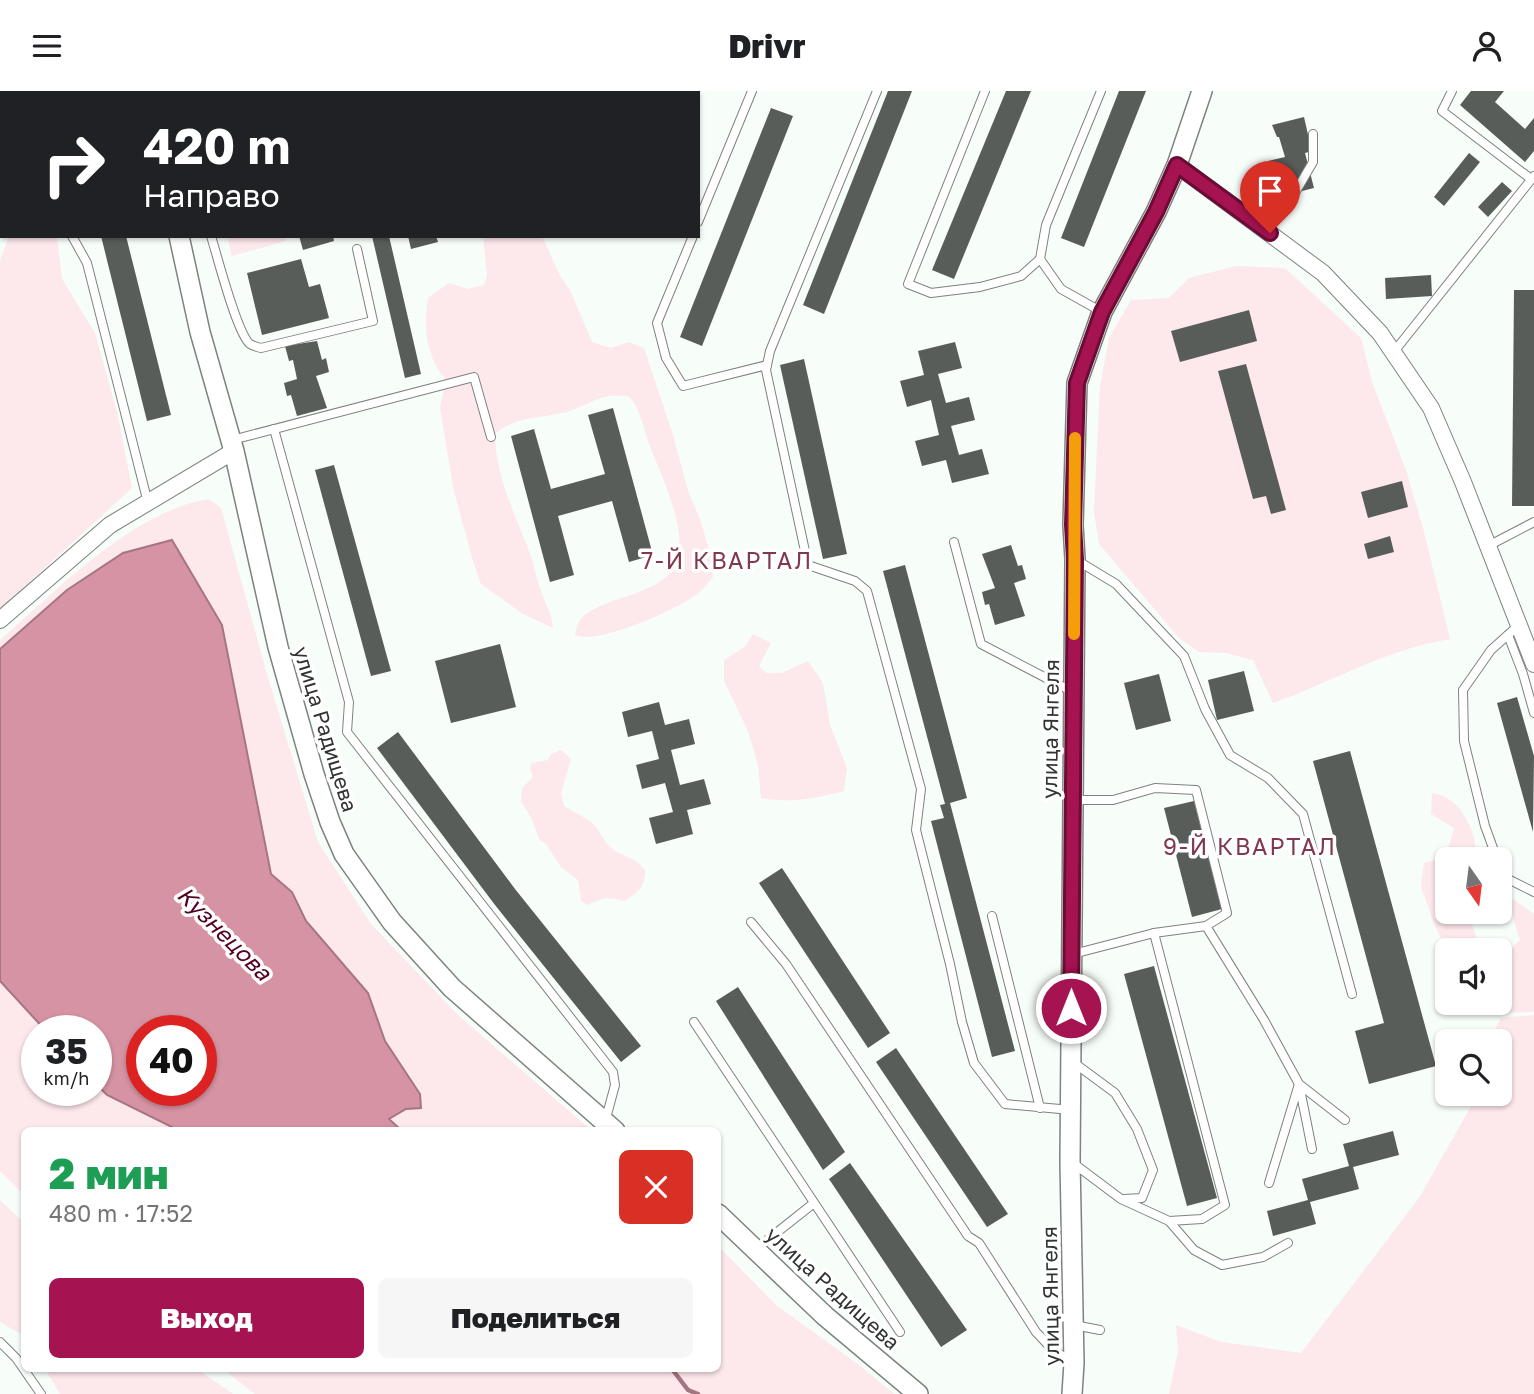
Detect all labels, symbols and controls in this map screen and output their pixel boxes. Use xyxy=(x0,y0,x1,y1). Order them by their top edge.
icon: menu xyxy=(28,27,66,65)
text: Drivr xyxy=(728,27,806,65)
icon: person xyxy=(1468,27,1506,65)
text: 420 m xyxy=(143,116,291,175)
icon: right xyxy=(28,119,119,210)
pin xyxy=(1240,161,1300,233)
icon: arrive xyxy=(1251,172,1289,210)
text: Направо xyxy=(143,176,280,214)
district label: 7-Й КВАРТАЛ xyxy=(641,546,813,574)
street label: улица Радищева xyxy=(289,643,363,815)
street label: улица Янгеля xyxy=(1036,659,1064,799)
district label: 9-Й КВАРТАЛ xyxy=(1163,832,1337,860)
north arrow xyxy=(1435,847,1512,924)
map controls xyxy=(1435,847,1512,1106)
water label: Кузнецова xyxy=(172,880,278,986)
button: sound xyxy=(1435,938,1512,1015)
position arrow xyxy=(1034,971,1108,1045)
speed limit sign: 40 xyxy=(126,1015,217,1106)
button: search xyxy=(1435,1029,1512,1106)
text: 35 xyxy=(45,1030,88,1072)
text: km/h xyxy=(44,1067,89,1089)
text: 2 мин xyxy=(49,1148,169,1198)
button: close xyxy=(619,1150,693,1224)
text: 480 m · 17:52 xyxy=(49,1199,193,1227)
street label: улица Радищева xyxy=(761,1221,905,1355)
street label: улица Янгеля xyxy=(1036,1226,1064,1366)
button: Выход xyxy=(49,1278,364,1358)
button: Поделиться xyxy=(378,1278,693,1358)

